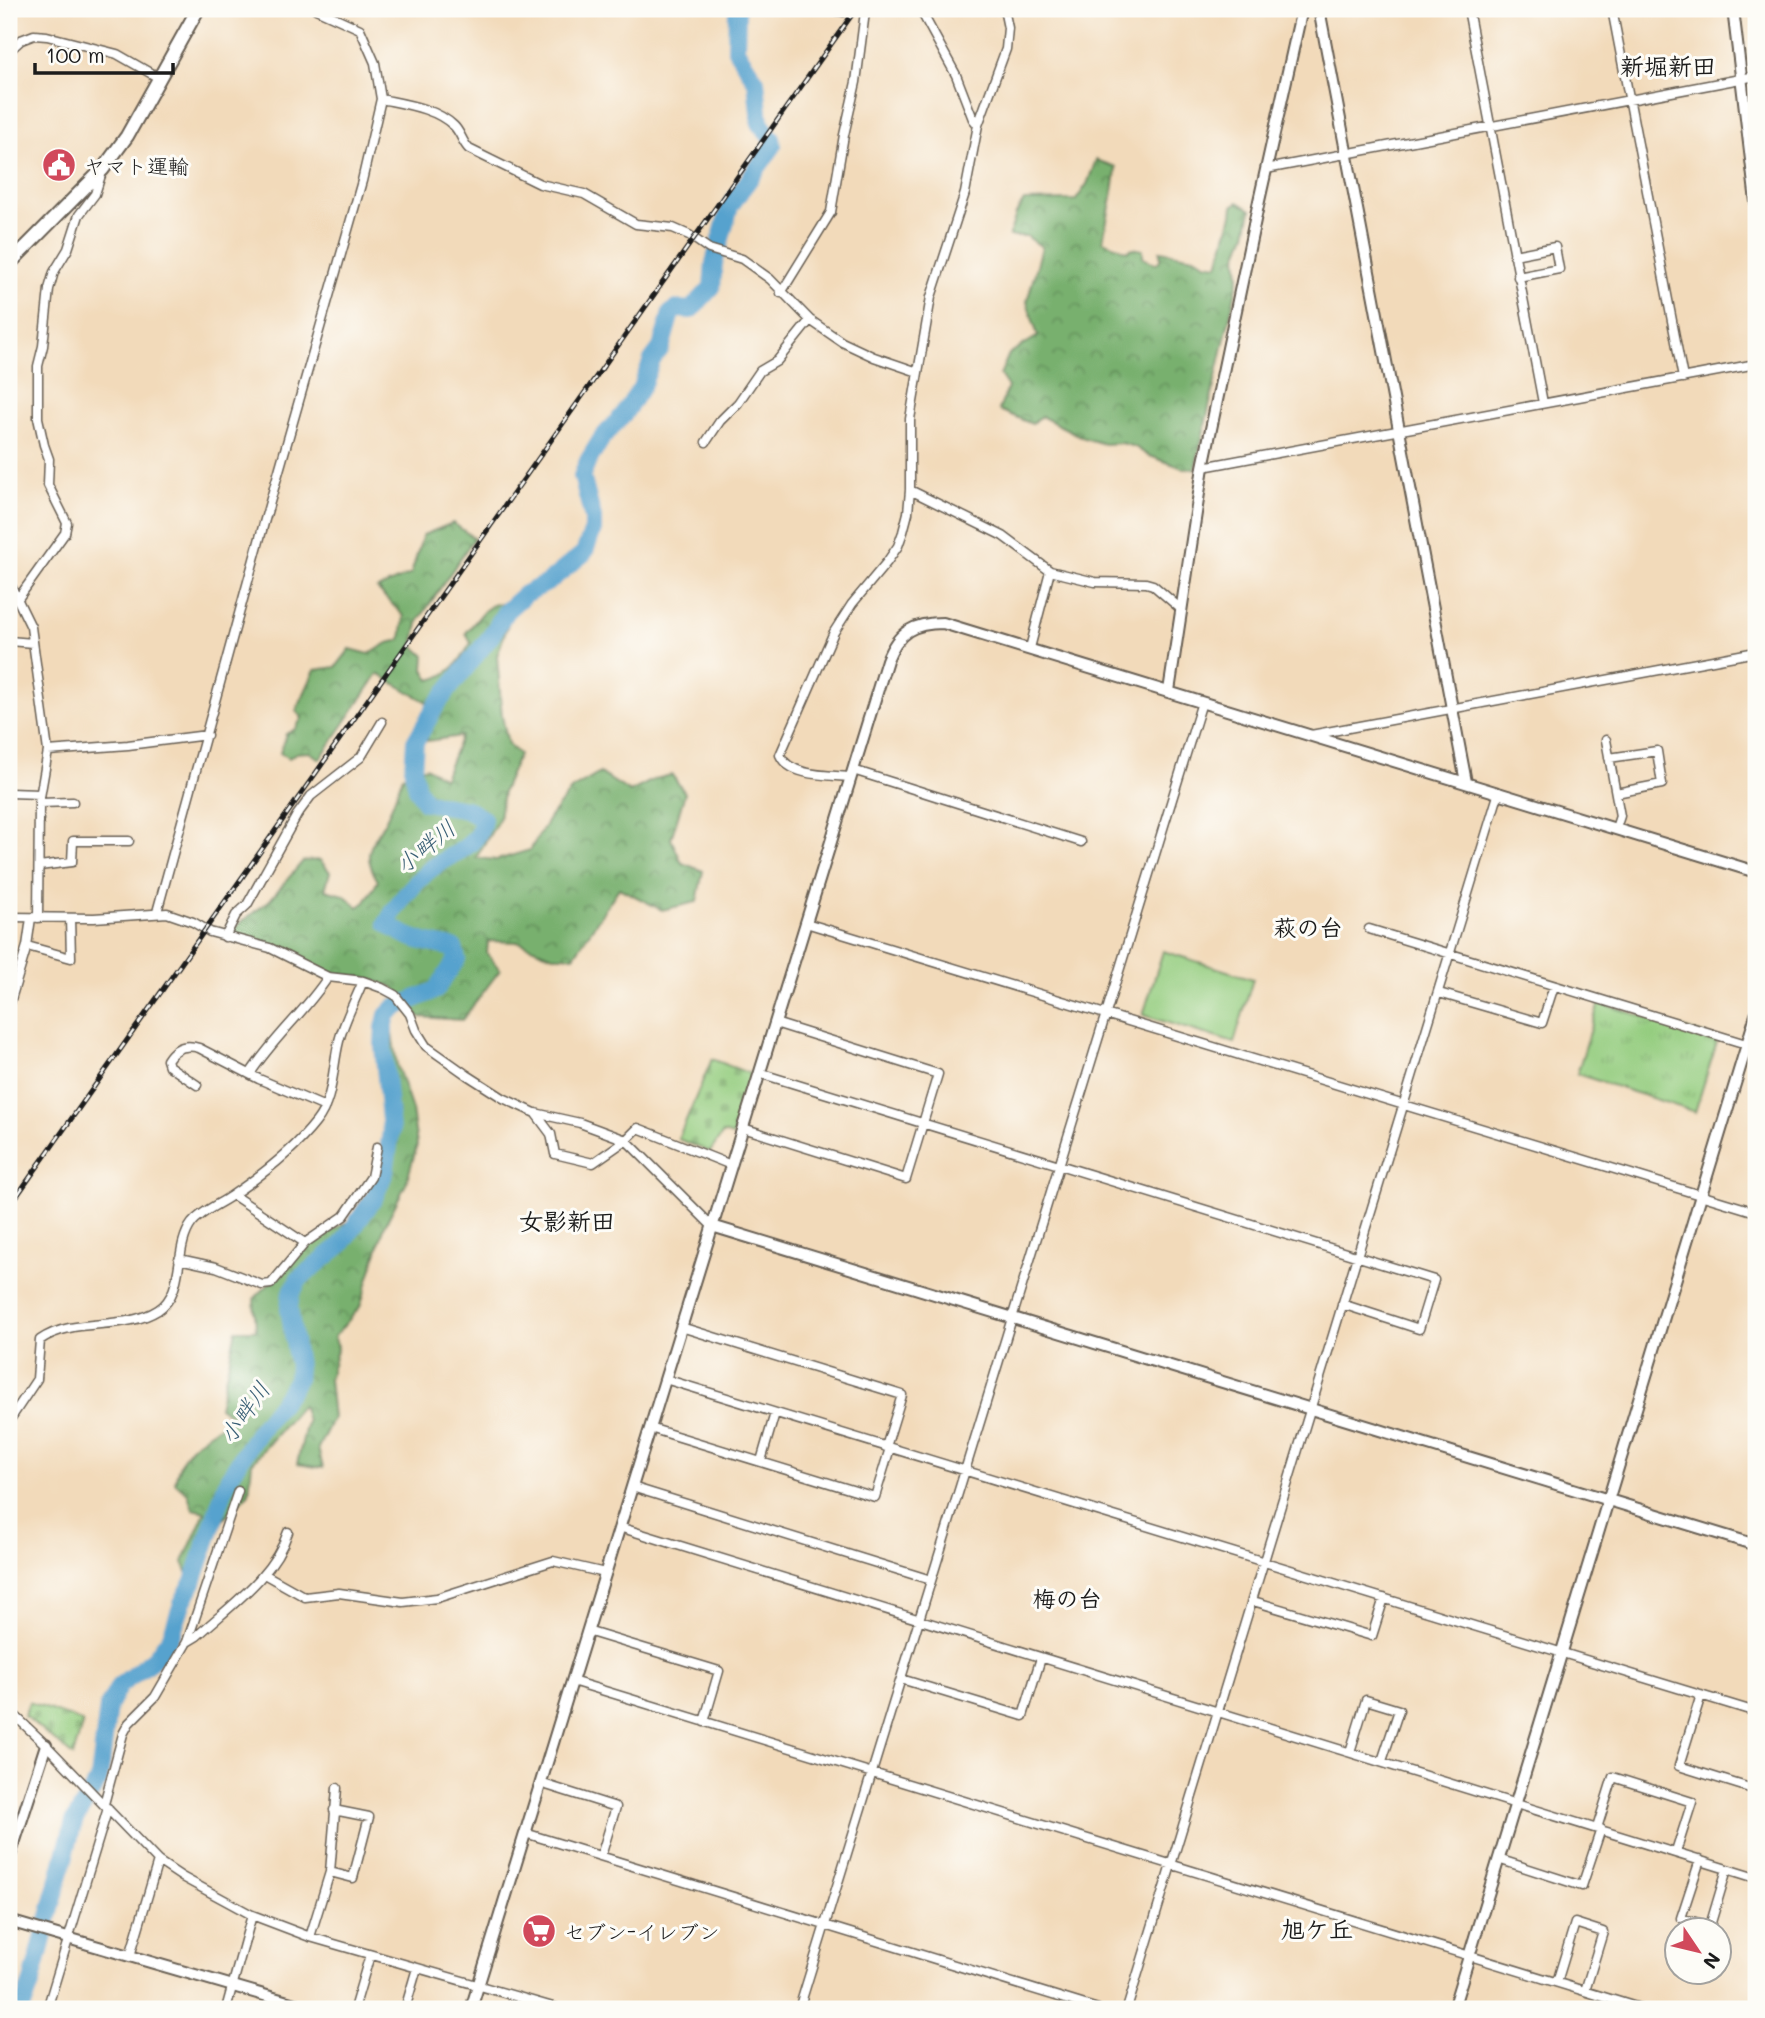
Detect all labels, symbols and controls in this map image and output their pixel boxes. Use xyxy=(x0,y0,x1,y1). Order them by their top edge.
scale bar xyxy=(35,32,173,76)
text: 100 m xyxy=(46,41,105,68)
district label: 新堀新田 xyxy=(1620,50,1716,81)
public building icon: ヤマト運輸 xyxy=(40,146,78,184)
place label: ヤマト運輸 xyxy=(84,152,189,179)
water label: 小畔川 xyxy=(389,813,461,879)
district label: 萩の台 xyxy=(1274,912,1343,942)
district label: 女影新田 xyxy=(519,1205,615,1236)
water label: 小畔川 xyxy=(212,1375,276,1449)
district label: 梅の台 xyxy=(1033,1583,1102,1613)
supermarket icon: セブン-イレブン xyxy=(520,1912,558,1950)
district label: 旭ケ丘 xyxy=(1281,1913,1353,1944)
north arrow xyxy=(1664,1916,1734,1986)
place label: セブン-イレブン xyxy=(564,1918,720,1945)
text: N xyxy=(1698,1948,1727,1974)

